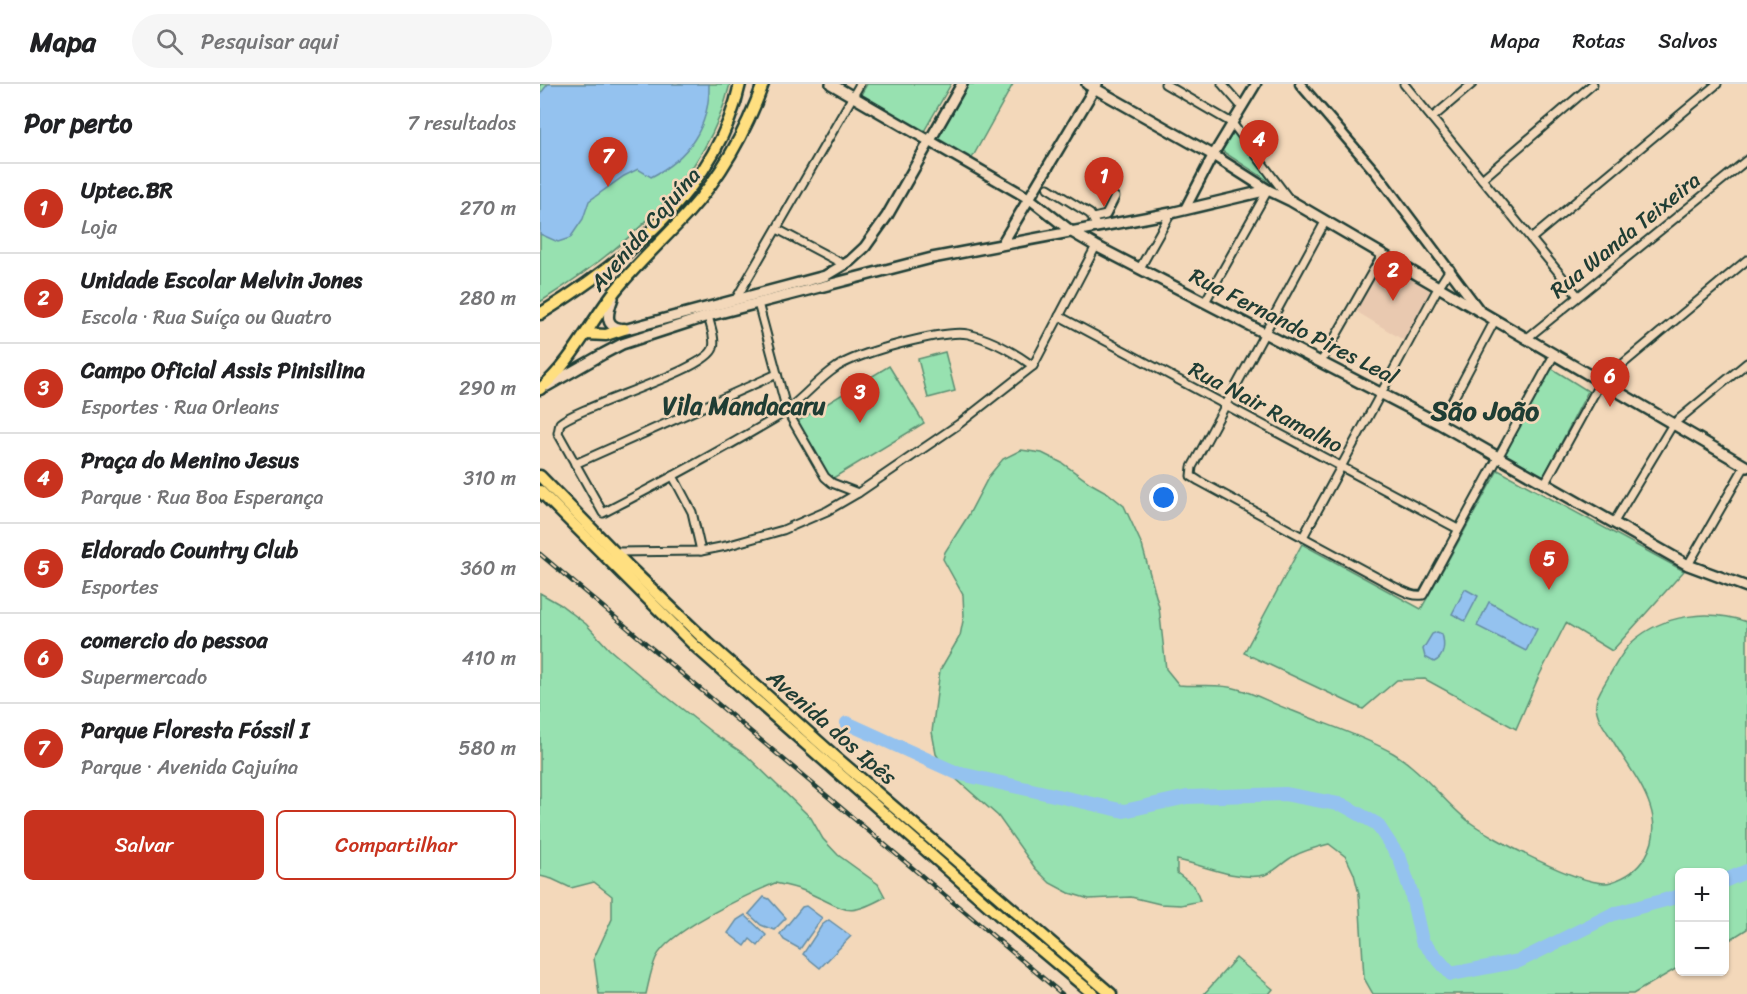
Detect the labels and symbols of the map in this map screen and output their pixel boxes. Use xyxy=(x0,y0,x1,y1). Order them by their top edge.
pin: 4 xyxy=(1240,120,1278,170)
pin: 7 xyxy=(588,138,628,187)
street label: Avenida Cajuína xyxy=(579,158,711,301)
pin: 1 xyxy=(1084,158,1124,207)
street label: Rua Wanda Teixeira xyxy=(1541,162,1709,308)
pin: 2 xyxy=(1374,252,1412,301)
street label: Rua Fernando Pires Leal xyxy=(1183,256,1406,396)
street label: Rua Nair Ramalho xyxy=(1182,350,1350,464)
pin: 6 xyxy=(1590,358,1630,407)
pin: 3 xyxy=(840,374,880,423)
district label: Vila Mandacaru xyxy=(663,385,826,427)
district label: São João xyxy=(1430,386,1539,435)
your location xyxy=(1149,483,1178,512)
pin: 5 xyxy=(1530,540,1568,590)
street label: Avenida dos Ipês xyxy=(757,658,907,796)

